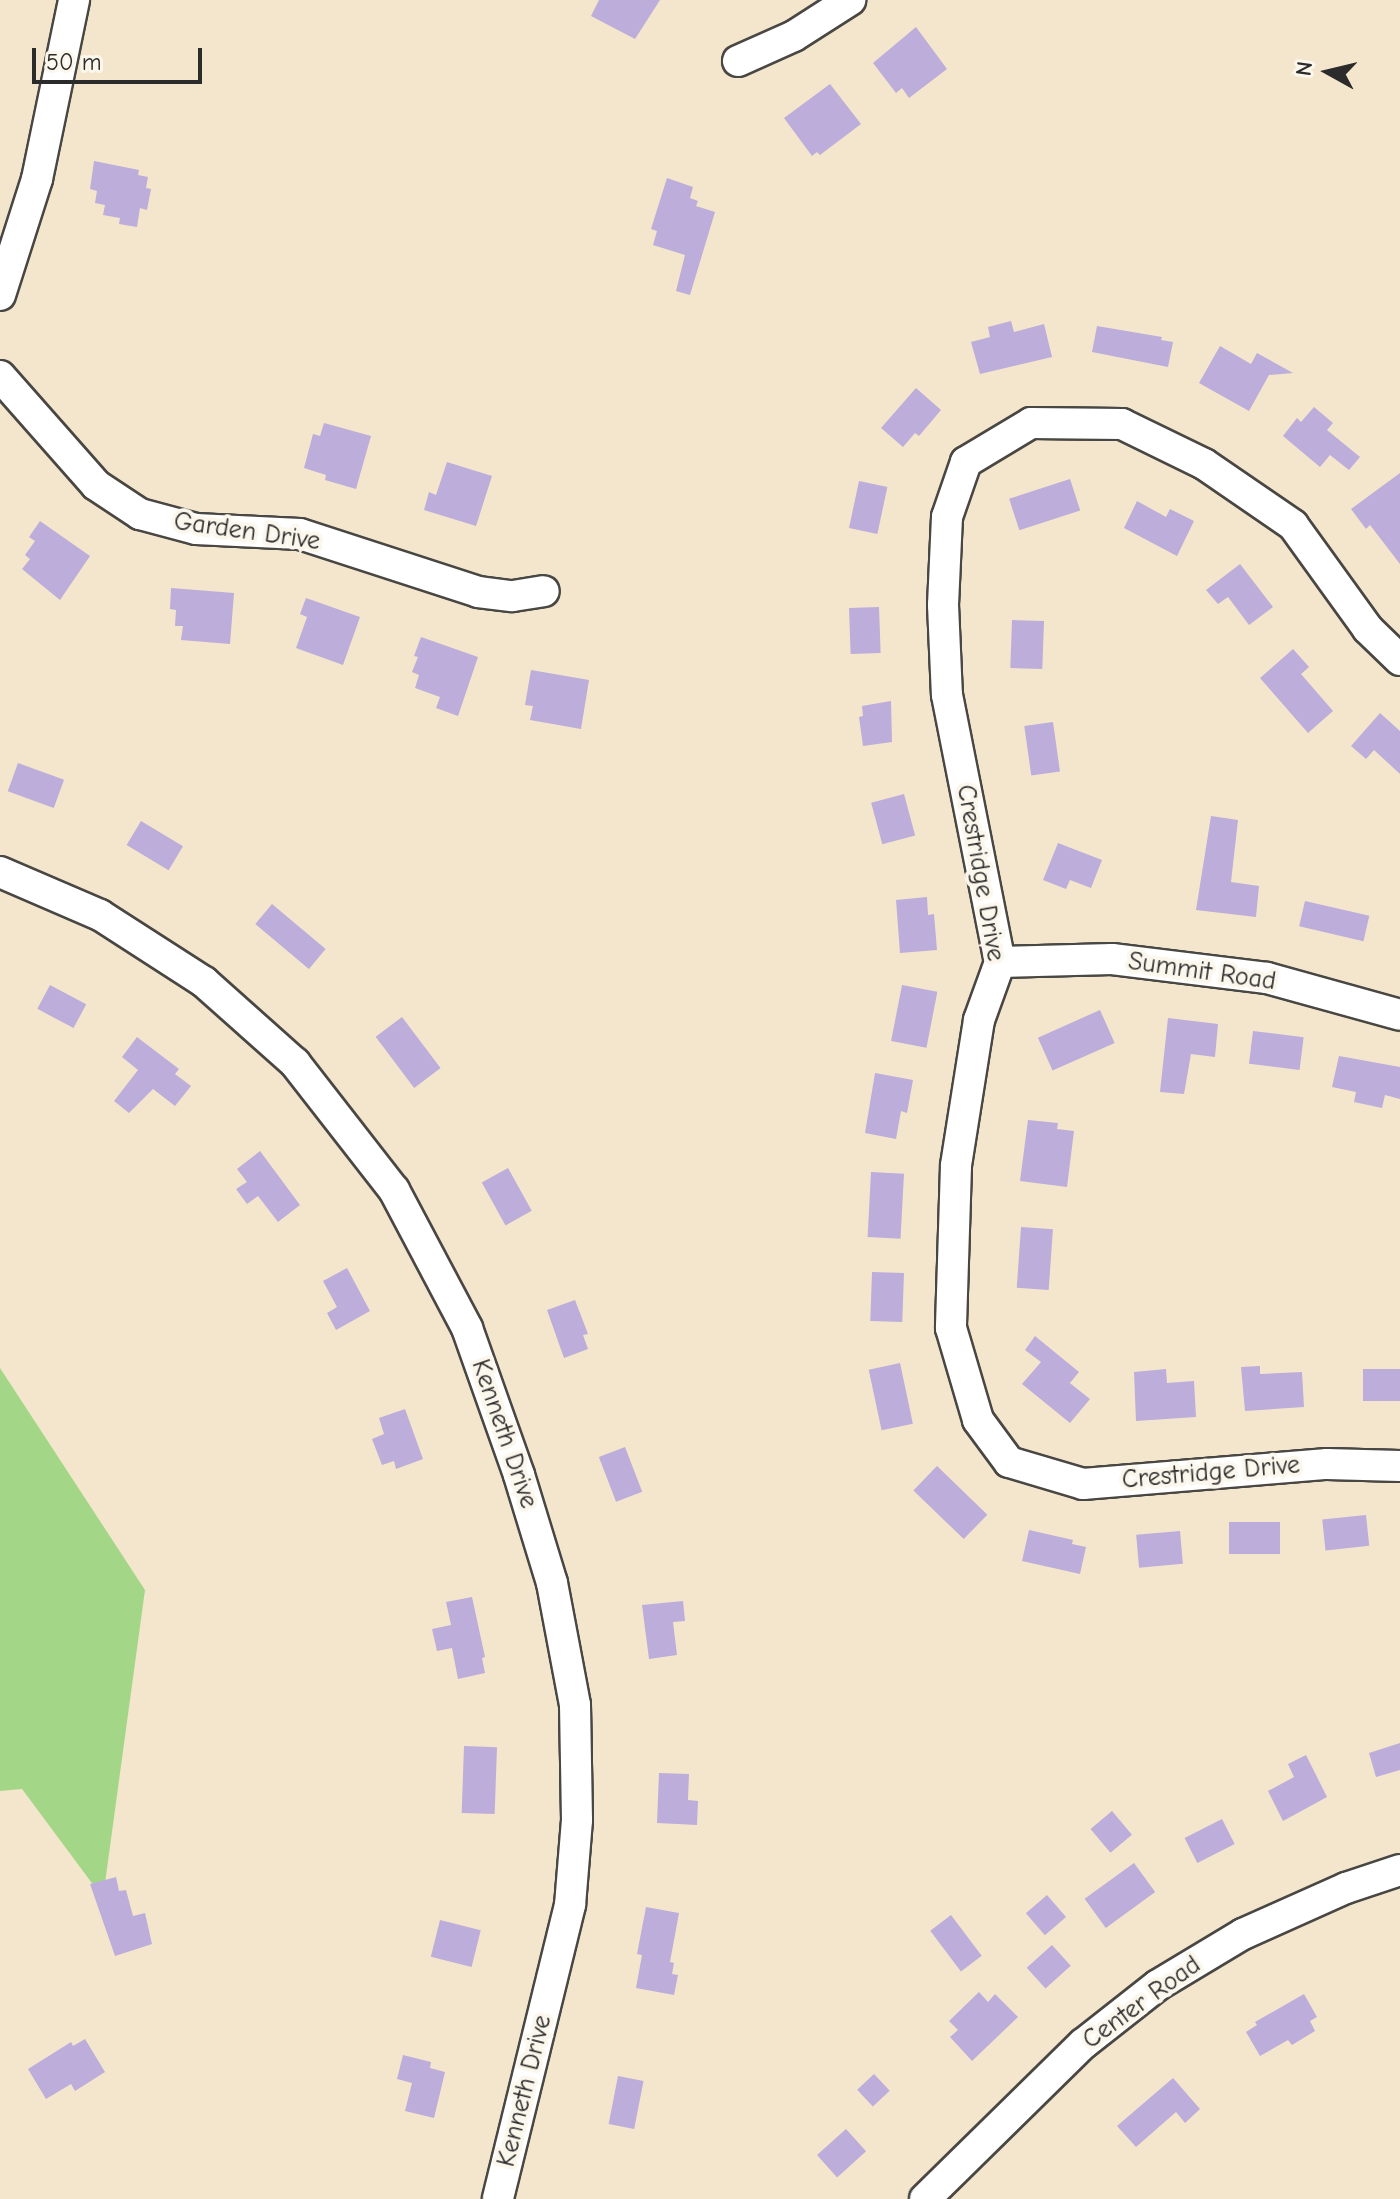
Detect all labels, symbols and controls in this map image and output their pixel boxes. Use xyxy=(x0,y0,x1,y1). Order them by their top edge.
scale bar xyxy=(36,32,206,82)
north arrow xyxy=(1288,32,1368,112)
text: 50 m xyxy=(46,48,102,76)
text: N xyxy=(1290,60,1318,78)
street label: Garden Drive xyxy=(172,506,322,558)
street label: Crestridge Drive xyxy=(949,782,1011,964)
street label: Summit Road xyxy=(1126,946,1278,998)
street label: Kenneth Drive xyxy=(464,1355,544,1513)
street label: Crestridge Drive xyxy=(1121,1450,1301,1496)
street label: Center Road xyxy=(1077,1950,1207,2056)
street label: Kenneth Drive xyxy=(491,2012,559,2170)

